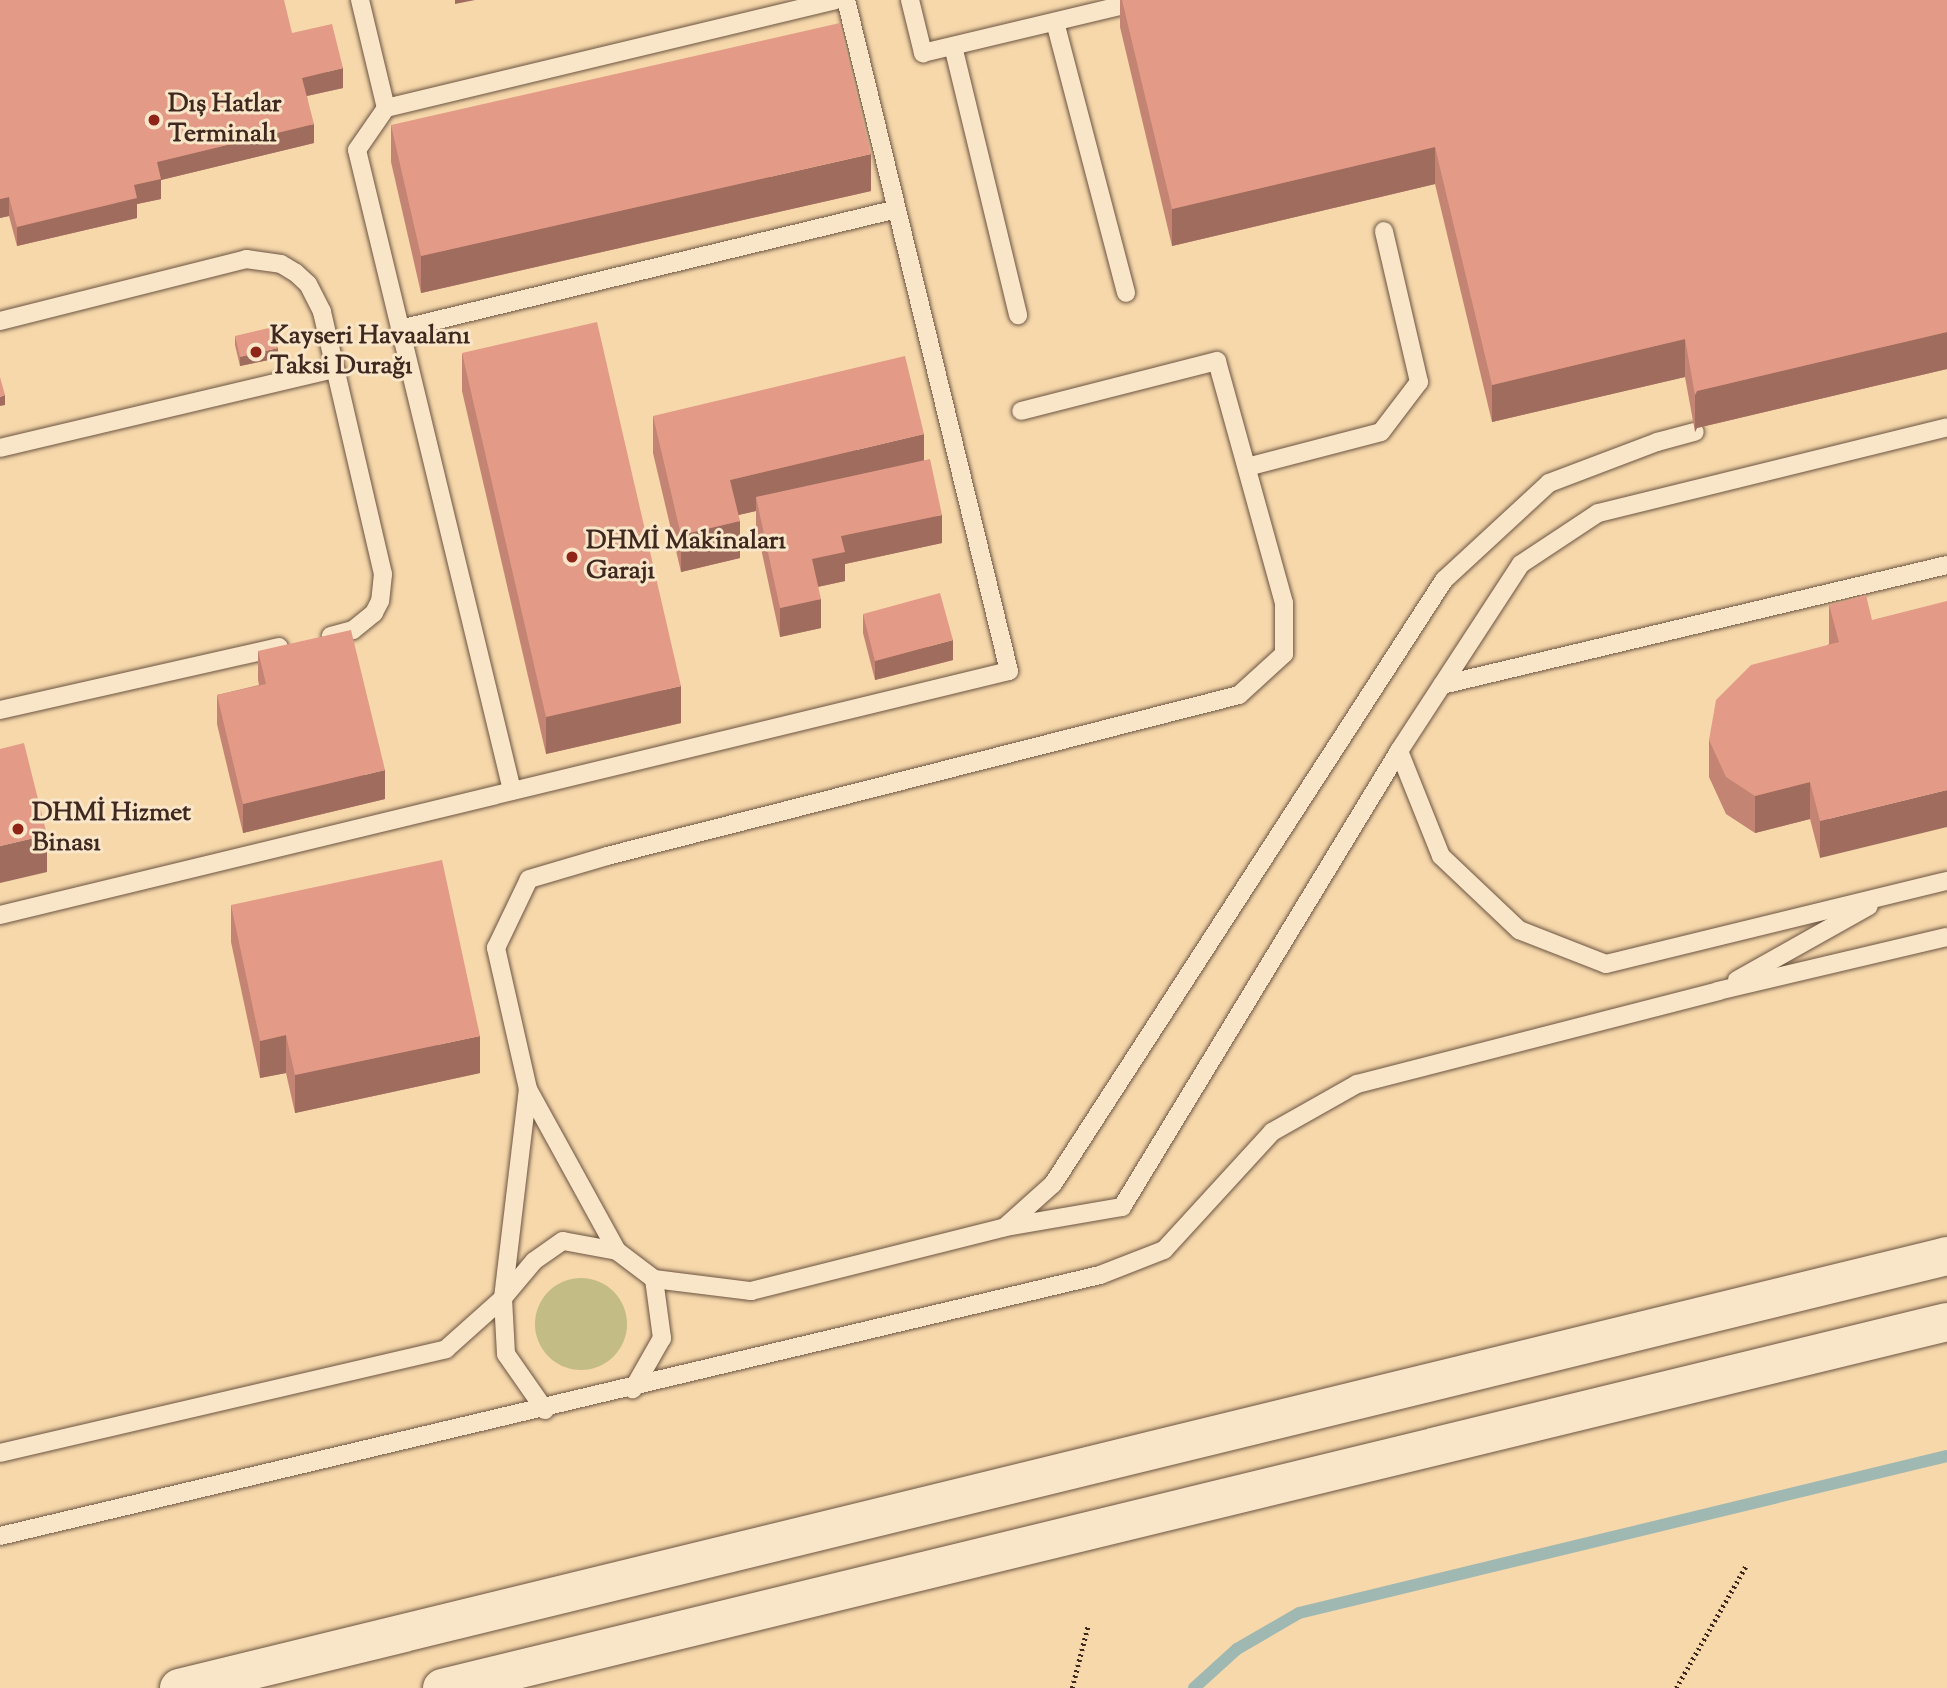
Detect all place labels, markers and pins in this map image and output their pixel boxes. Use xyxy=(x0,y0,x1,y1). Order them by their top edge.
place label: Dış Hatlar Terminalı xyxy=(168,89,282,150)
marker: Dış Hatlar Terminalı xyxy=(146,112,162,128)
place label: Kayseri Havaalanı Taksi Durağı xyxy=(270,321,470,382)
marker: Kayseri Havaalanı Taksi Durağı xyxy=(248,344,264,360)
place label: DHMİ Makinaları Garajı xyxy=(586,526,786,588)
marker: DHMİ Makinaları Garajı xyxy=(564,549,580,565)
place label: DHMİ Hizmet Binası xyxy=(32,798,191,860)
marker: DHMİ Hizmet Binası xyxy=(10,821,26,837)

